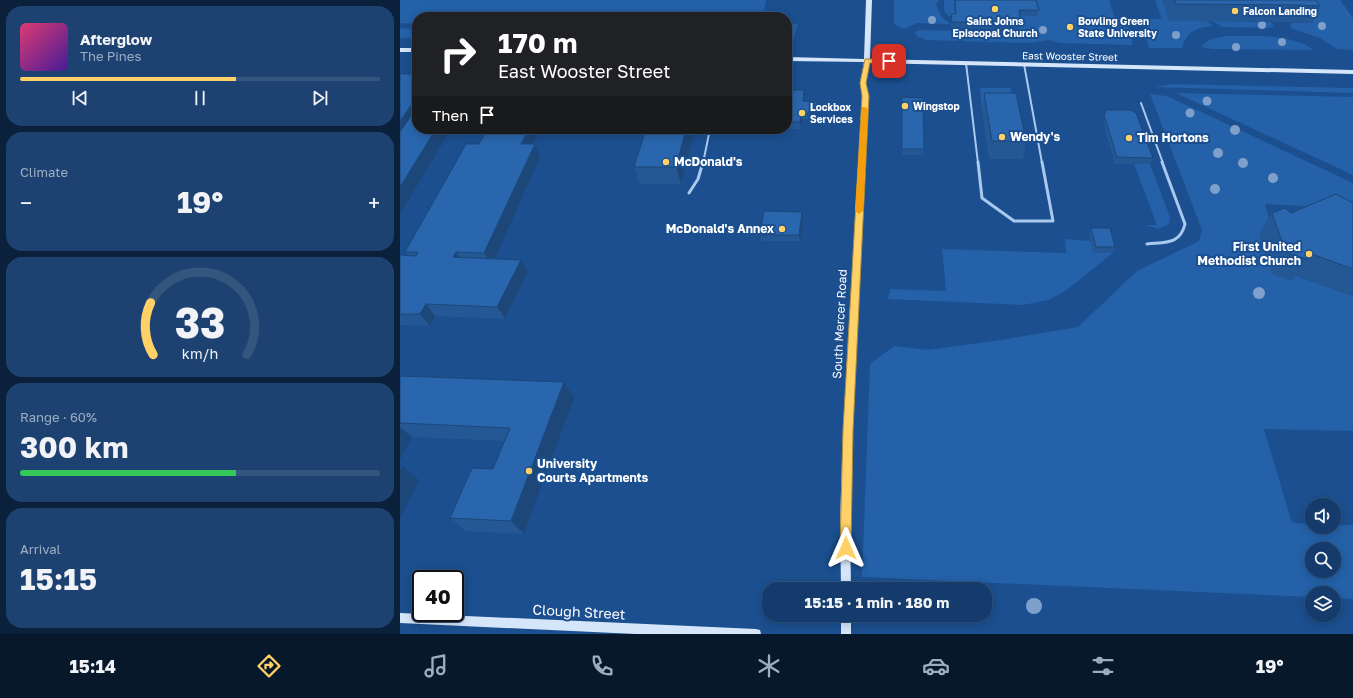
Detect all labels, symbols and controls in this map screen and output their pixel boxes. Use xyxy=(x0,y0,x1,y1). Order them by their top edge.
marker: Saint Johns Episcopal Church xyxy=(990,4,1000,14)
place label: Falcon Landing xyxy=(1243,5,1317,17)
marker: Falcon Landing xyxy=(1230,6,1240,16)
place label: Saint Johns Episcopal Church xyxy=(953,15,1037,39)
place label: Bowling Green State University xyxy=(1078,15,1157,39)
marker: Bowling Green State University xyxy=(1065,22,1075,32)
text: 170 m xyxy=(498,26,577,59)
icon: right xyxy=(432,28,484,80)
text: Afterglow xyxy=(80,30,152,48)
pin xyxy=(872,44,906,78)
text: The Pines xyxy=(80,48,141,64)
street label: East Wooster Street xyxy=(1022,49,1118,63)
icon: arrive xyxy=(878,50,900,72)
text: East Wooster Street xyxy=(498,60,670,82)
icon: previous xyxy=(69,87,91,109)
icon: pause xyxy=(189,87,211,109)
icon: next xyxy=(309,87,331,109)
place label: Wingstop xyxy=(913,100,960,112)
place label: Lockbox Services xyxy=(810,101,853,125)
marker: Wingstop xyxy=(900,101,910,111)
icon: arrive xyxy=(476,104,498,126)
text: Then xyxy=(432,106,468,124)
marker: Lockbox Services xyxy=(797,108,807,118)
place label: Wendy's xyxy=(1010,129,1061,144)
place label: Tim Hortons xyxy=(1137,130,1209,145)
marker: Wendy's xyxy=(997,132,1007,142)
marker: Tim Hortons xyxy=(1124,133,1134,143)
place label: McDonald's xyxy=(674,154,743,169)
marker: McDonald's xyxy=(661,157,671,167)
text: Climate xyxy=(20,164,68,180)
text: 19° xyxy=(177,184,223,220)
text: − xyxy=(20,189,32,216)
text: + xyxy=(368,189,380,216)
place label: McDonald's Annex xyxy=(666,221,774,236)
marker: McDonald's Annex xyxy=(777,224,787,234)
place label: First United Methodist Church xyxy=(1197,239,1301,268)
marker: First United Methodist Church xyxy=(1304,249,1314,259)
street label: South Mercer Road xyxy=(829,269,850,379)
text: 33 xyxy=(175,297,225,347)
text: km/h xyxy=(182,345,218,362)
text: Range · 60% xyxy=(20,409,97,425)
text: 300 km xyxy=(20,429,128,465)
place label: University Courts Apartments xyxy=(537,456,649,485)
marker: University Courts Apartments xyxy=(524,466,534,476)
map controls xyxy=(1305,498,1341,622)
button: sound xyxy=(1305,498,1341,534)
position arrow xyxy=(825,527,867,569)
text: Arrival xyxy=(20,541,61,557)
button: search xyxy=(1305,542,1341,578)
text: 15:15 xyxy=(20,561,97,597)
speed limit sign: 40 xyxy=(412,570,464,622)
button: layers xyxy=(1305,586,1341,622)
text: 15:15 · 1 min · 180 m xyxy=(805,593,949,611)
street label: Clough Street xyxy=(532,601,626,622)
icon: directions xyxy=(255,652,283,680)
icon: music xyxy=(422,652,450,680)
icon: phone xyxy=(588,652,616,680)
icon: climate xyxy=(755,652,783,680)
icon: car xyxy=(922,652,950,680)
icon: filters xyxy=(1089,652,1117,680)
text: 15:14 xyxy=(69,655,116,677)
text: 19° xyxy=(1256,655,1283,677)

